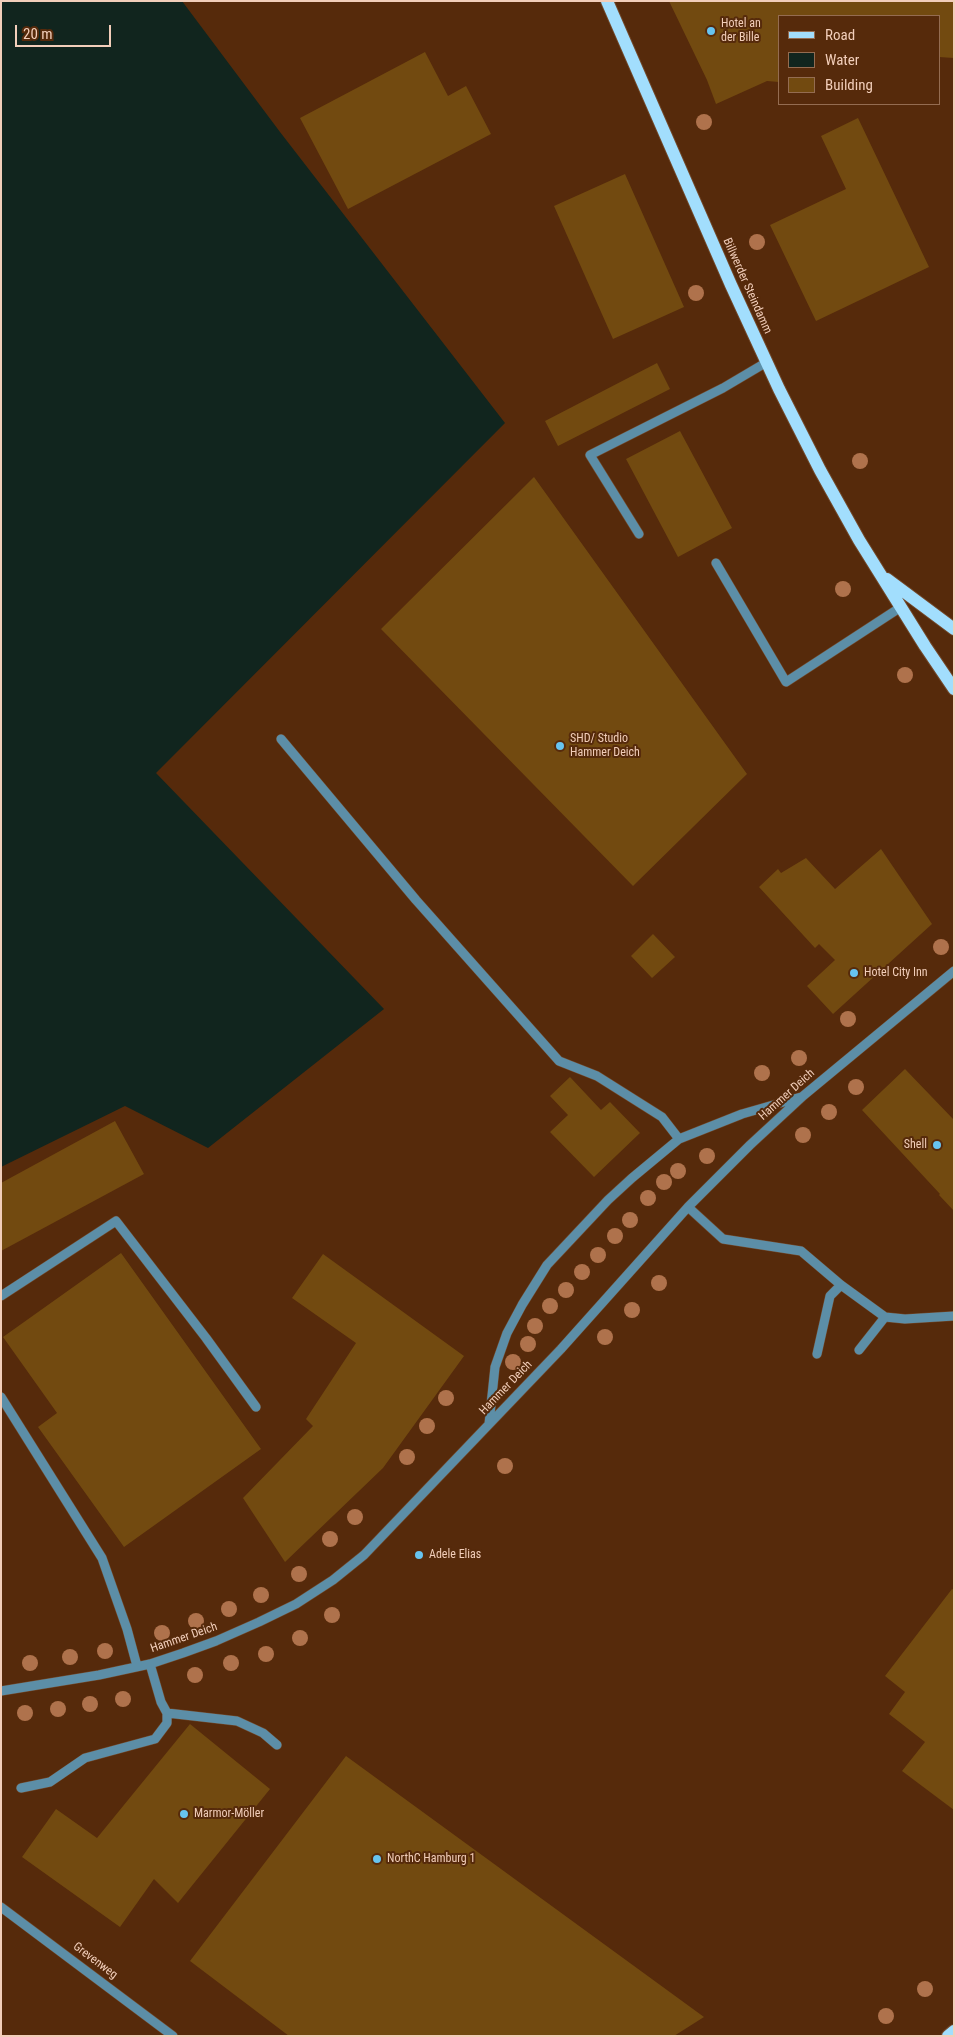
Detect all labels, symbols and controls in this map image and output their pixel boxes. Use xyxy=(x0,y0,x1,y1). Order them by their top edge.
scale bar xyxy=(18,15,114,47)
legend xyxy=(778,15,940,105)
place label: Hotel an der Bille xyxy=(721,17,761,45)
text: 20 m xyxy=(23,25,53,43)
marker: Hotel an der Bille xyxy=(705,25,717,37)
text: Road xyxy=(825,26,855,44)
text: Water xyxy=(825,51,859,69)
text: Building xyxy=(825,76,873,94)
street label: Billwerder Steindamm xyxy=(719,236,775,336)
place label: SHD/ Studio Hammer Deich xyxy=(570,732,640,760)
marker: SHD/ Studio Hammer Deich xyxy=(554,740,566,752)
place label: Hotel City Inn xyxy=(864,966,928,980)
marker: Hotel City Inn xyxy=(848,967,860,979)
street label: Hammer Deich xyxy=(756,1066,818,1124)
place label: Shell xyxy=(904,1138,927,1152)
marker: Shell xyxy=(931,1139,943,1151)
street label: Hammer Deich xyxy=(477,1358,535,1418)
place label: Adele Elias xyxy=(429,1548,481,1562)
marker: Adele Elias xyxy=(413,1549,425,1561)
street label: Hammer Deich xyxy=(149,1620,219,1656)
place label: Marmor-Möller xyxy=(194,1807,264,1821)
marker: Marmor-Möller xyxy=(178,1808,190,1820)
place label: NorthC Hamburg 1 xyxy=(387,1852,475,1866)
marker: NorthC Hamburg 1 xyxy=(371,1853,383,1865)
street label: Grevenweg xyxy=(70,1940,120,1982)

